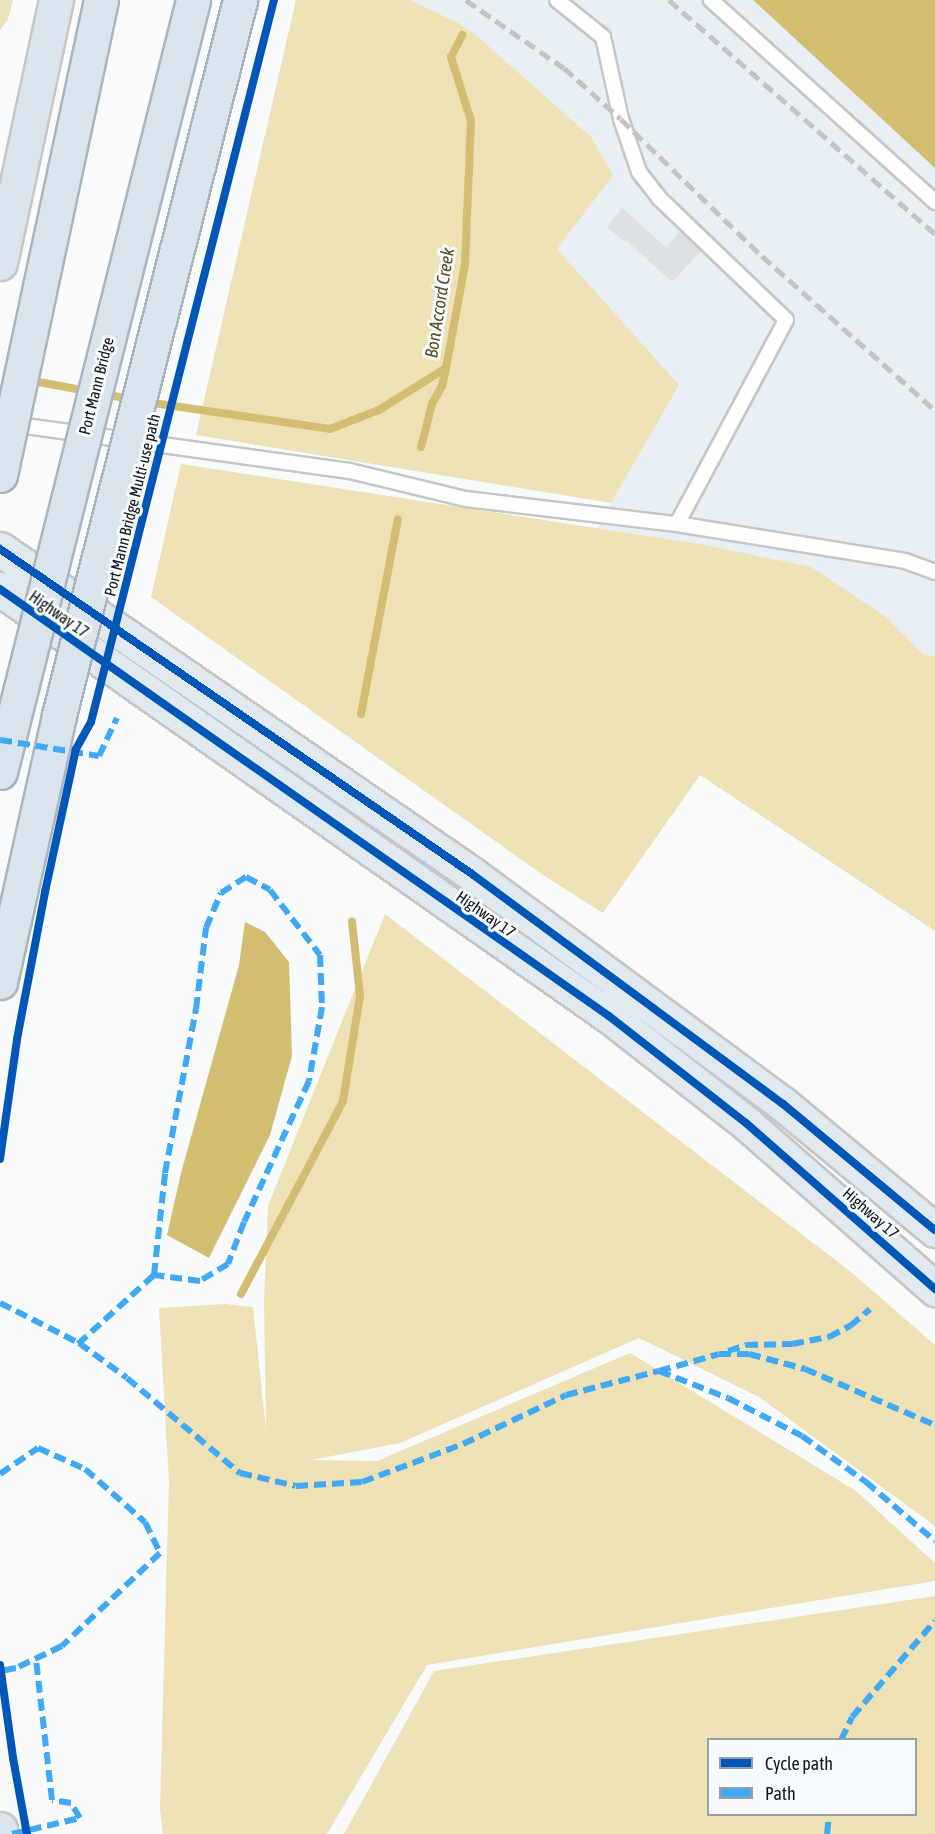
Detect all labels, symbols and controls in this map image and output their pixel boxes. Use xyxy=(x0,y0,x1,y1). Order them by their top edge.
water label: Bon Accord Creek xyxy=(421,246,459,360)
street label: Port Mann Bridge xyxy=(75,335,117,437)
street label: Port Mann Bridge Multi-use path xyxy=(100,412,164,598)
street label: Highway 17 xyxy=(26,587,92,641)
street label: Highway 17 xyxy=(453,887,519,941)
street label: Highway 17 xyxy=(839,1183,903,1243)
legend xyxy=(707,1738,917,1816)
text: Cycle path xyxy=(765,1753,833,1774)
text: Path xyxy=(765,1783,796,1804)

